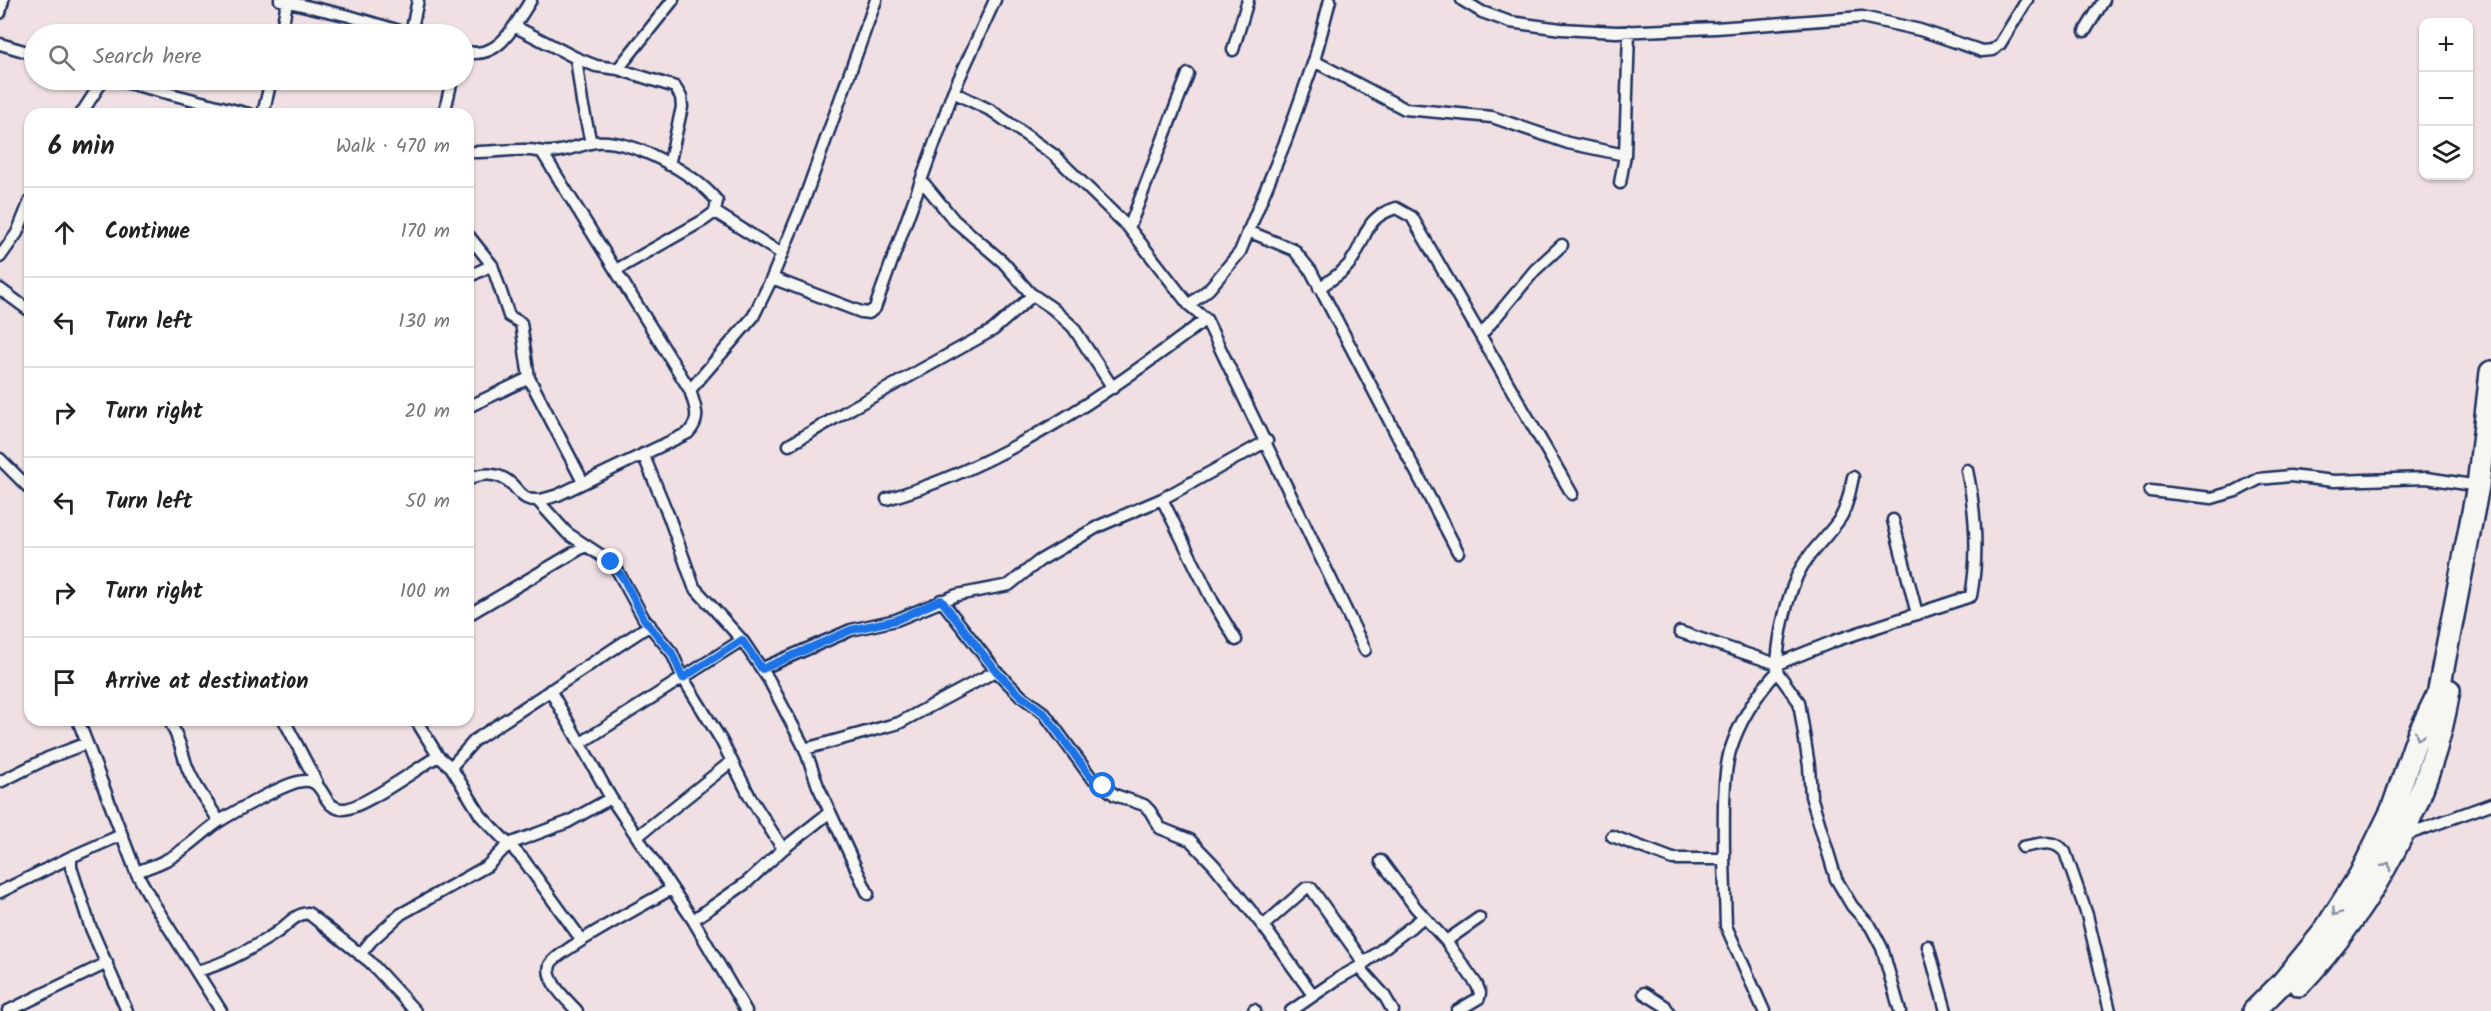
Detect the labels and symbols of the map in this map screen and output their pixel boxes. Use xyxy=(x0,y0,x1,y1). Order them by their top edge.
route end xyxy=(597,548,623,574)
one-way arrow xyxy=(2413,731,2426,741)
route start xyxy=(1089,772,1115,798)
one-way arrow xyxy=(2380,862,2391,872)
one-way arrow xyxy=(2332,906,2344,916)

